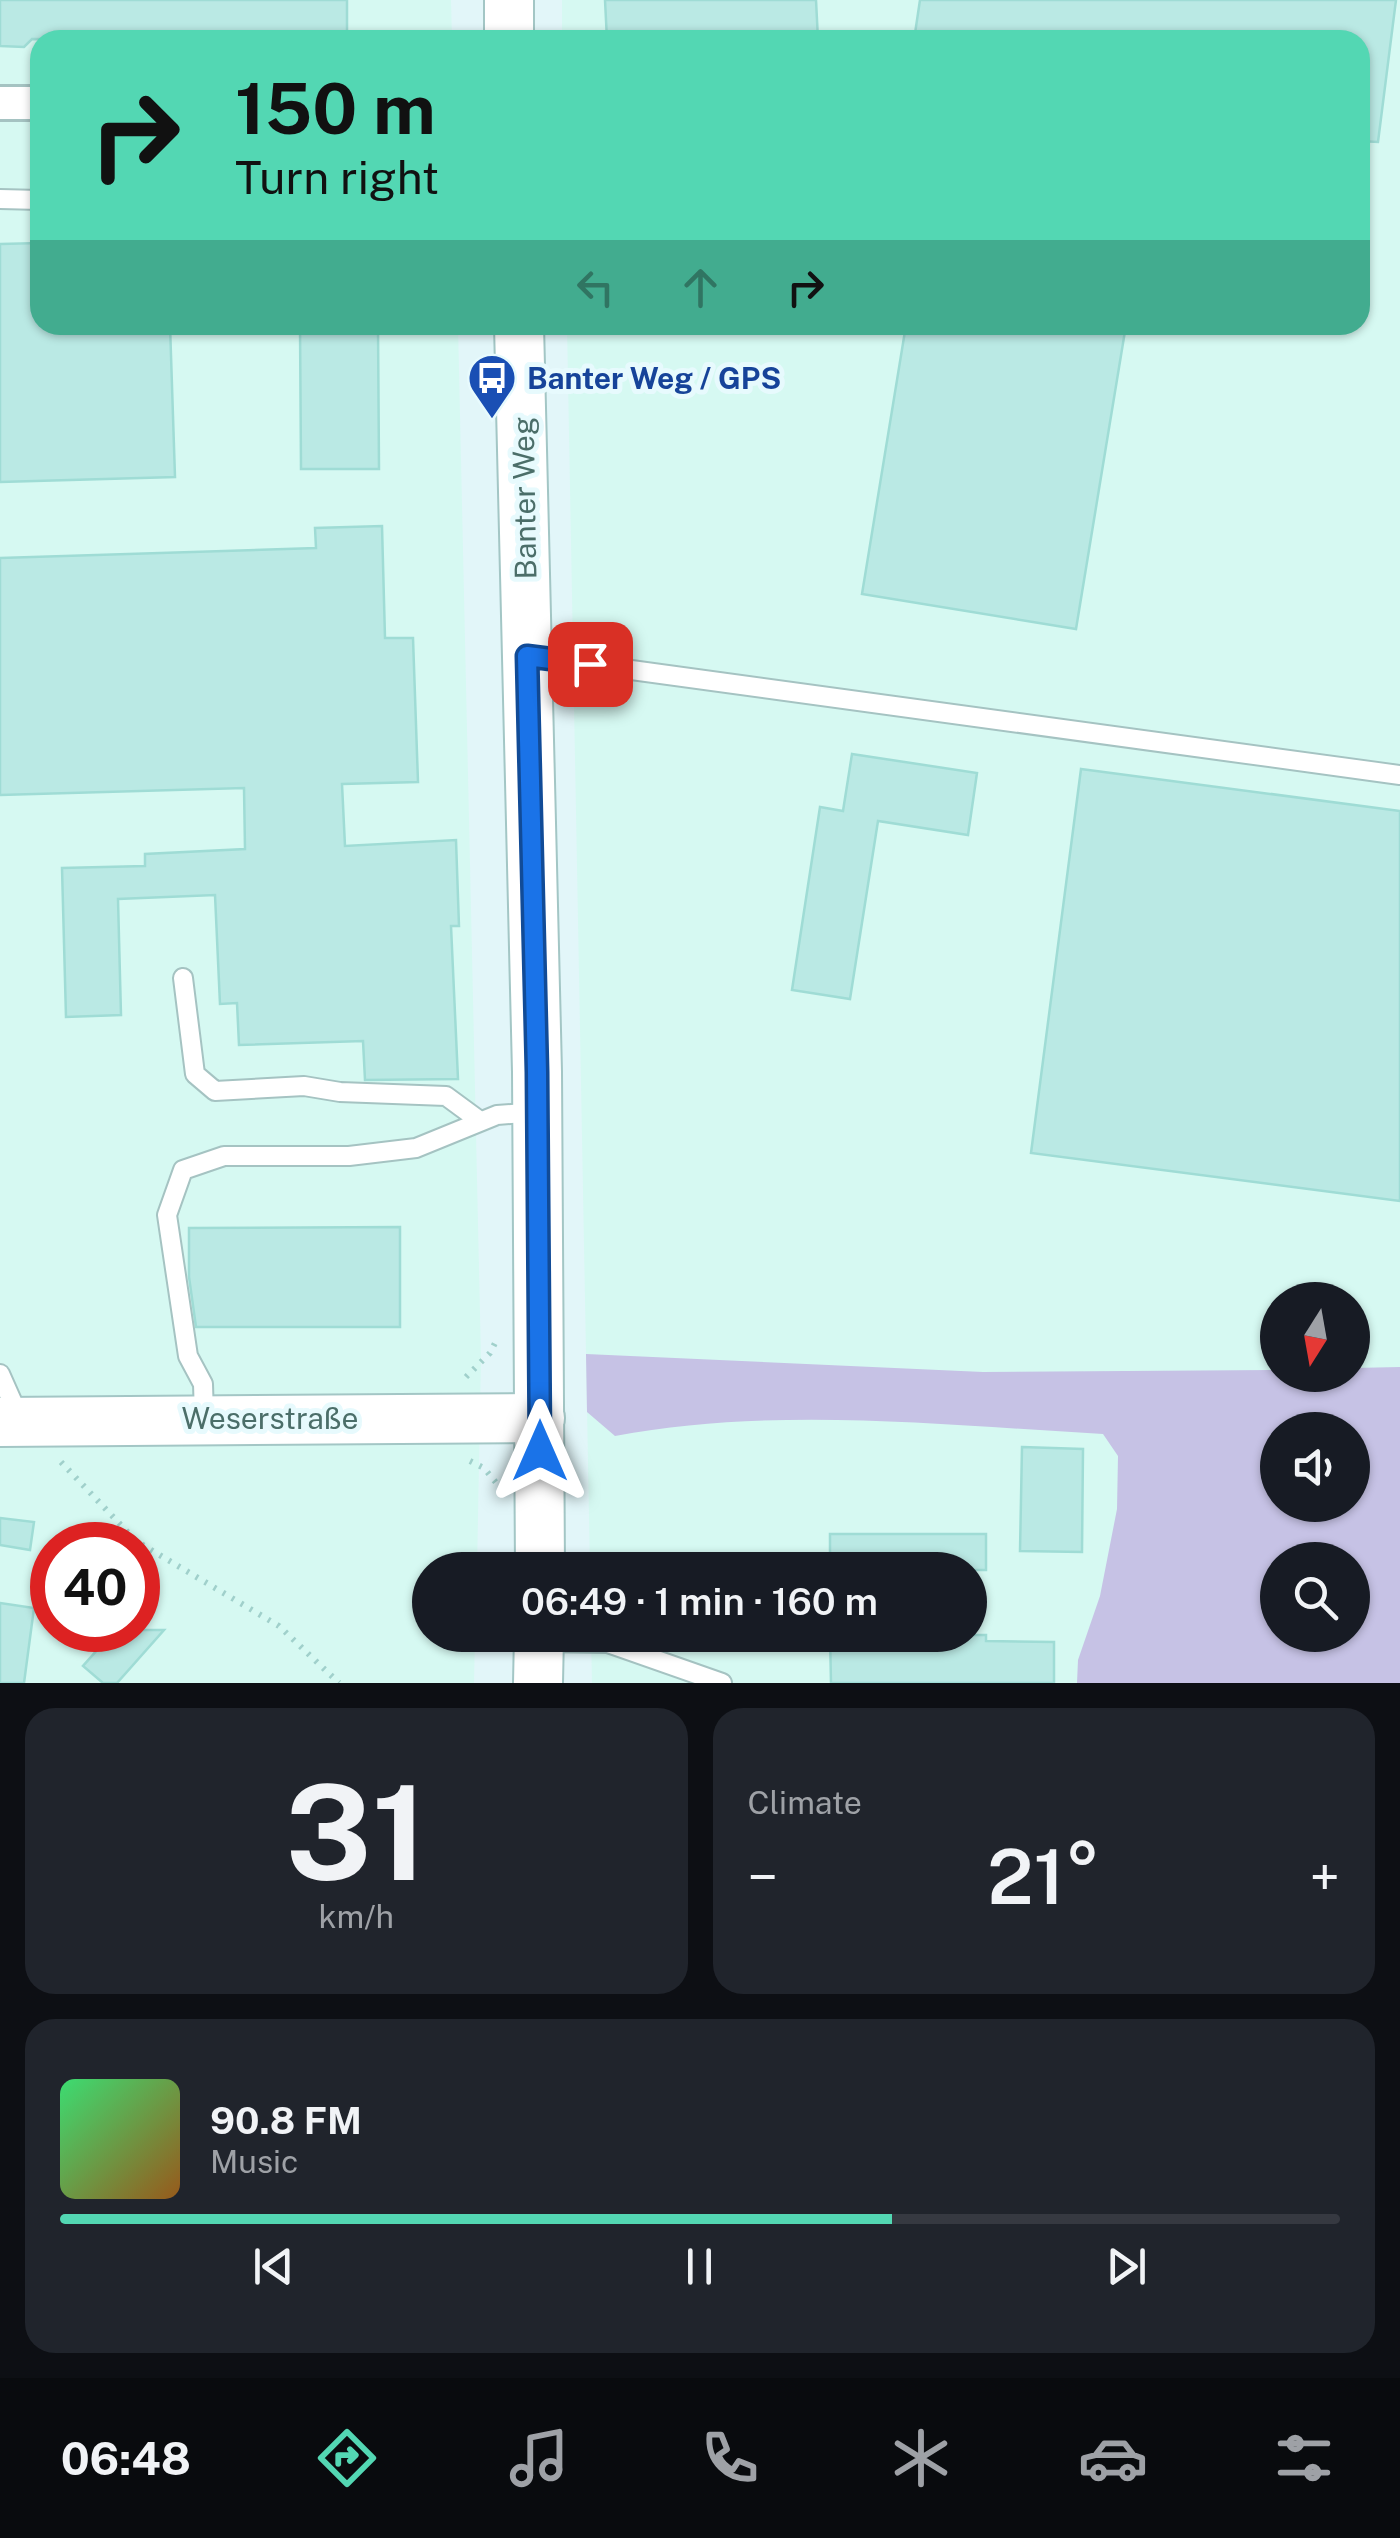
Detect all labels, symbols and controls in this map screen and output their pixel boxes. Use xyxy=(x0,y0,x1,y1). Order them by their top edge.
text: 150 m xyxy=(235,67,436,150)
icon: right xyxy=(70,70,200,200)
text: Turn right xyxy=(235,151,439,204)
icon: left xyxy=(568,260,623,315)
icon: ahead xyxy=(673,260,728,315)
icon: right xyxy=(778,260,833,315)
bus stop icon: Banter Weg / GPS xyxy=(466,352,518,420)
place label: Banter Weg / GPS xyxy=(527,360,781,396)
street label: Banter Weg xyxy=(505,416,543,580)
pin xyxy=(548,622,633,707)
icon: arrive xyxy=(563,637,618,692)
north arrow xyxy=(1260,1282,1370,1392)
map controls xyxy=(1260,1282,1370,1652)
position arrow xyxy=(488,1399,592,1503)
street label: Weserstraße xyxy=(182,1400,358,1436)
button: sound xyxy=(1260,1412,1370,1522)
speed limit sign: 40 xyxy=(30,1522,160,1652)
button: search xyxy=(1260,1542,1370,1652)
text: 06:49 · 1 min · 160 m xyxy=(521,1579,878,1624)
text: 31 xyxy=(285,1757,427,1909)
text: Climate xyxy=(748,1784,862,1821)
text: 21° xyxy=(987,1833,1100,1921)
text: − xyxy=(748,1845,778,1909)
text: + xyxy=(1310,1845,1340,1909)
text: km/h xyxy=(319,1898,394,1935)
text: 90.8 FM xyxy=(210,2098,362,2143)
text: Music xyxy=(210,2143,298,2180)
icon: previous xyxy=(246,2239,301,2294)
icon: pause xyxy=(672,2239,727,2294)
icon: next xyxy=(1099,2239,1154,2294)
icon: directions xyxy=(312,2423,382,2493)
icon: music xyxy=(504,2423,574,2493)
icon: phone xyxy=(695,2423,765,2493)
icon: climate xyxy=(886,2423,956,2493)
icon: car xyxy=(1078,2423,1148,2493)
icon: filters xyxy=(1269,2423,1339,2493)
text: 06:48 xyxy=(61,2432,191,2485)

